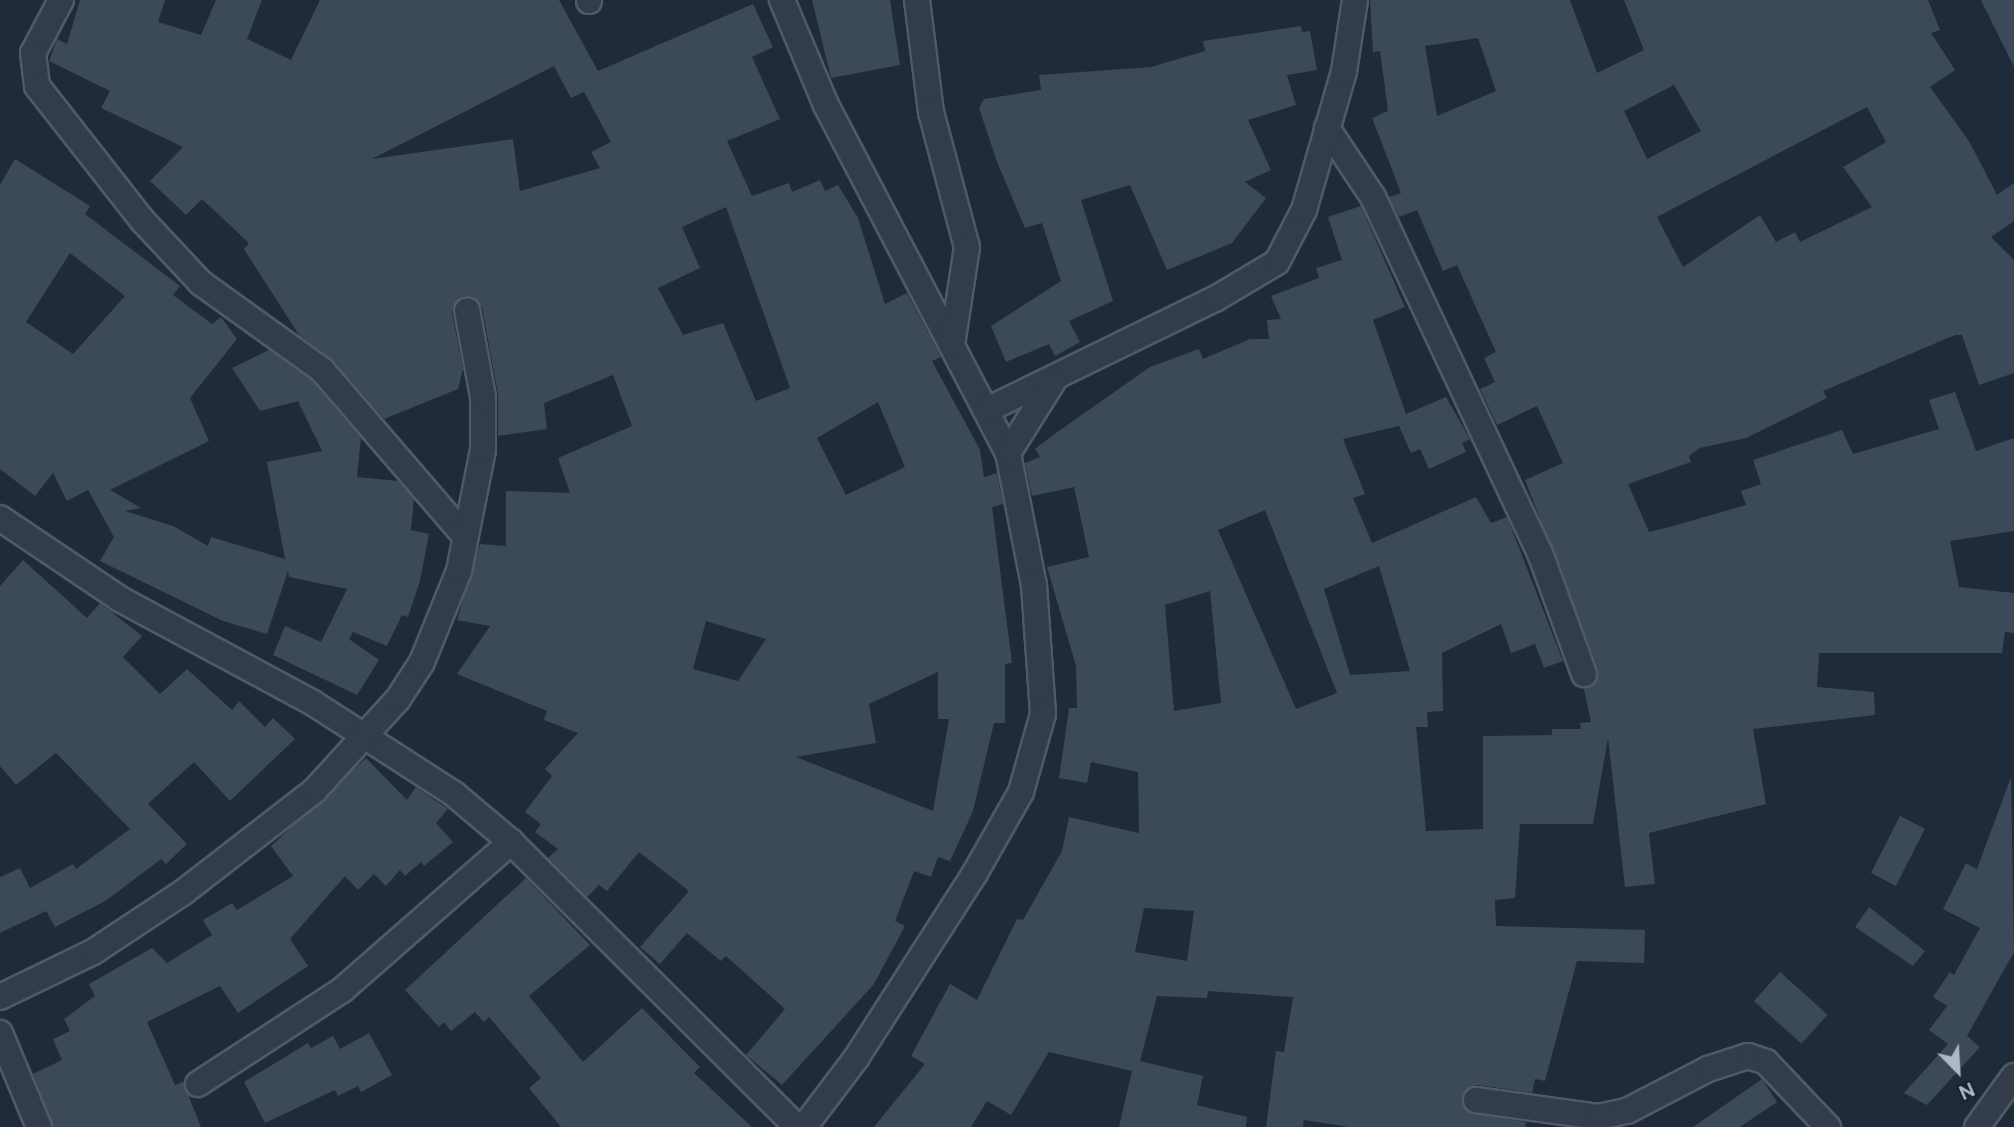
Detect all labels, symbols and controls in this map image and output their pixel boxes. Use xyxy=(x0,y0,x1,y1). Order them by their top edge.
north arrow xyxy=(1923,1036,1993,1106)
text: N xyxy=(1955,1077,1978,1104)

